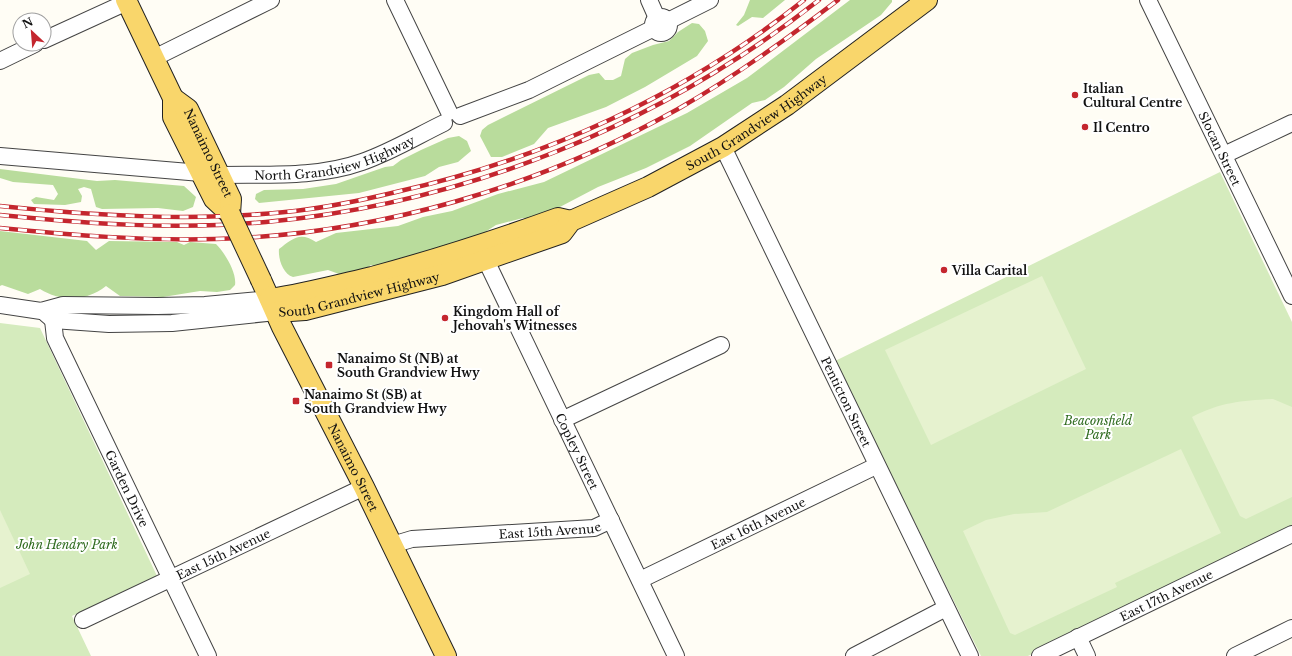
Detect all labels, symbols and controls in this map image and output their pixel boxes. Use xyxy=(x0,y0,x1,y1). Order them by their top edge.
north arrow xyxy=(12,12,52,52)
text: N xyxy=(20,14,36,32)
street label: South Grandview Highway xyxy=(683,70,830,173)
place label: Italian Cultural Centre xyxy=(1083,81,1182,110)
marker: Italian Cultural Centre xyxy=(1070,90,1080,100)
street label: Nanaimo Street xyxy=(181,106,237,200)
street label: Slocan Street xyxy=(1196,109,1245,188)
place label: Il Centro xyxy=(1093,120,1150,135)
marker: Il Centro xyxy=(1080,122,1090,132)
street label: North Grandview Highway xyxy=(254,132,417,182)
place label: Villa Carital xyxy=(951,263,1028,278)
marker: Villa Carital xyxy=(939,265,949,275)
street label: South Grandview Highway xyxy=(278,268,441,319)
place label: Kingdom Hall of Jehovah's Witnesses xyxy=(450,304,577,333)
marker: Kingdom Hall of Jehovah's Witnesses xyxy=(440,313,450,323)
place label: Nanaimo St (NB) at South Grandview Hwy xyxy=(337,351,480,380)
street label: Penticton Street xyxy=(818,354,875,450)
marker: Nanaimo St (NB) at South Grandview Hwy xyxy=(324,360,334,370)
place label: Nanaimo St (SB) at South Grandview Hwy xyxy=(304,387,447,416)
marker: Nanaimo St (SB) at South Grandview Hwy xyxy=(291,396,301,406)
street label: Copley Street xyxy=(553,410,603,492)
park label: Beaconsfield Park xyxy=(1063,413,1133,442)
street label: Nanaimo Street xyxy=(325,421,382,514)
street label: Garden Drive xyxy=(102,447,152,529)
street label: East 16th Avenue xyxy=(708,494,808,552)
street label: East 15th Avenue xyxy=(498,518,604,541)
street label: East 15th Avenue xyxy=(174,525,273,582)
park label: John Hendry Park xyxy=(15,537,118,552)
street label: East 17th Avenue xyxy=(1117,566,1215,624)

